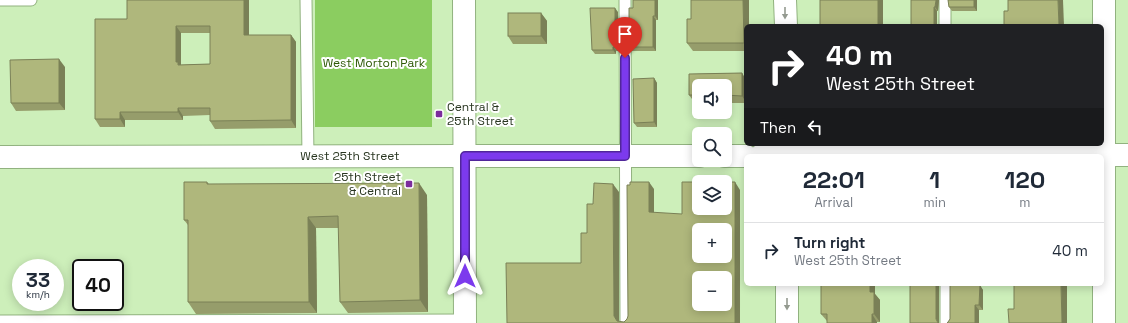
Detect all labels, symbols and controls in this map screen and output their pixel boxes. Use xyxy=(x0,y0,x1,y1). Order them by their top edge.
one-way arrow xyxy=(782,7,788,20)
pin xyxy=(608,17,642,58)
icon: arrive xyxy=(614,23,636,45)
text: 40 m xyxy=(826,37,893,73)
icon: right xyxy=(760,40,812,92)
park label: West Morton Park xyxy=(323,55,426,71)
text: West 25th Street xyxy=(826,72,975,95)
map controls xyxy=(692,79,732,311)
button: sound xyxy=(692,79,732,119)
place label: Central & 25th Street xyxy=(447,99,514,129)
marker: Central & 25th Street xyxy=(434,109,444,119)
icon: left xyxy=(804,116,826,138)
text: Then xyxy=(760,118,796,137)
button: search xyxy=(692,127,732,167)
street label: West 25th Street xyxy=(300,148,400,164)
text: 22:01 xyxy=(803,164,865,195)
text: 1 xyxy=(929,164,940,195)
text: 120 xyxy=(1005,164,1045,195)
place label: 25th Street & Central xyxy=(334,169,401,199)
button: layers xyxy=(692,175,732,215)
marker: 25th Street & Central xyxy=(404,179,414,189)
text: Arrival xyxy=(814,194,853,211)
text: min xyxy=(924,194,946,211)
text: m xyxy=(1019,194,1031,211)
button: + xyxy=(692,223,732,263)
text: Turn right xyxy=(794,233,865,252)
icon: right xyxy=(760,240,782,262)
text: 40 m xyxy=(1052,241,1088,260)
text: West 25th Street xyxy=(794,252,902,269)
position arrow xyxy=(444,255,486,297)
speed limit sign: 40 xyxy=(72,259,124,311)
text: 33 xyxy=(26,267,50,293)
button: − xyxy=(692,271,732,311)
text: km/h xyxy=(26,288,50,301)
one-way arrow xyxy=(784,297,790,310)

